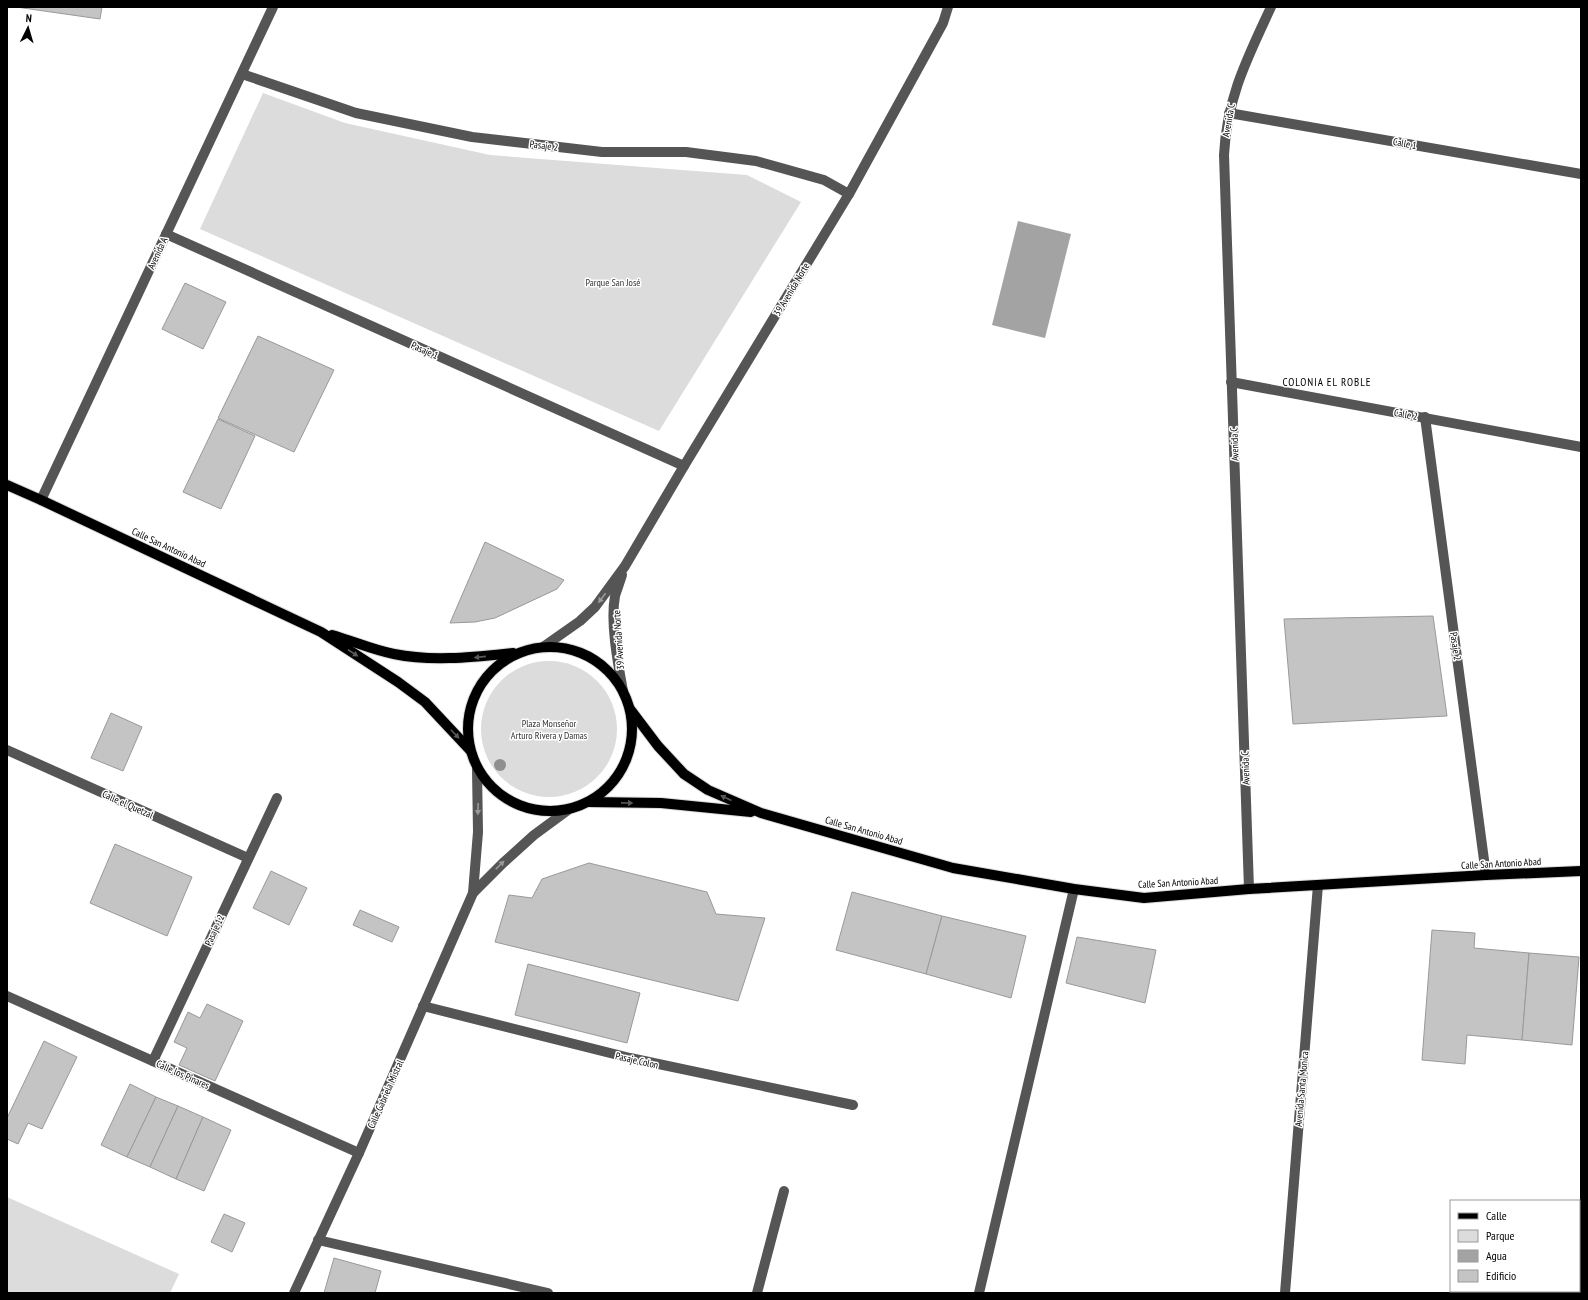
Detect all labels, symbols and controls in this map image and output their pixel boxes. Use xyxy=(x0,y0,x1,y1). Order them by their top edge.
north arrow xyxy=(8,8,48,48)
text: N xyxy=(25,11,32,25)
street label: Avenida C xyxy=(1219,102,1238,138)
street label: Calle 1 xyxy=(1392,135,1418,152)
street label: Pasaje 2 xyxy=(529,137,559,154)
street label: Avenida A xyxy=(144,235,171,271)
street label: 39 Avenida Norte xyxy=(770,260,812,318)
park label: Parque San José xyxy=(586,276,640,289)
street label: Pasaje 1 xyxy=(409,339,440,362)
district label: COLONIA EL ROBLE xyxy=(1282,375,1372,389)
street label: Calle 2 xyxy=(1393,406,1419,423)
street label: Avenida C xyxy=(1227,426,1242,461)
street label: Calle San Antonio Abad xyxy=(130,525,208,570)
one-way arrow xyxy=(598,592,606,603)
street label: 39 Avenida Norte xyxy=(610,610,627,670)
street label: Pasaje 2 xyxy=(1447,631,1464,661)
one-way arrow xyxy=(348,649,359,657)
one-way arrow xyxy=(474,653,486,660)
park label: Plaza Monseñor Arturo Rivera y Damas xyxy=(511,717,588,742)
one-way arrow xyxy=(450,729,459,739)
street label: Avenida C xyxy=(1238,750,1253,785)
street label: Calle el Quetzal xyxy=(100,787,156,822)
one-way arrow xyxy=(719,794,731,800)
one-way arrow xyxy=(621,800,634,806)
one-way arrow xyxy=(475,803,481,816)
street label: Calle San Antonio Abad xyxy=(824,813,904,848)
street label: Calle San Antonio Abad xyxy=(1461,855,1541,872)
one-way arrow xyxy=(495,861,505,870)
street label: Calle San Antonio Abad xyxy=(1138,874,1218,891)
street label: Pasaje 12 xyxy=(202,912,227,948)
street label: Pasaje Colon xyxy=(614,1049,660,1072)
street label: Avenida Santa Monica xyxy=(1292,1051,1311,1127)
street label: Calle los Pinares xyxy=(154,1057,212,1092)
street label: Calle Gabriela Mistral xyxy=(364,1057,407,1131)
legend xyxy=(1450,1200,1580,1292)
text: Calle xyxy=(1486,1208,1507,1223)
text: Parque xyxy=(1486,1228,1515,1243)
text: Agua xyxy=(1486,1248,1507,1263)
text: Edificio xyxy=(1486,1268,1516,1283)

